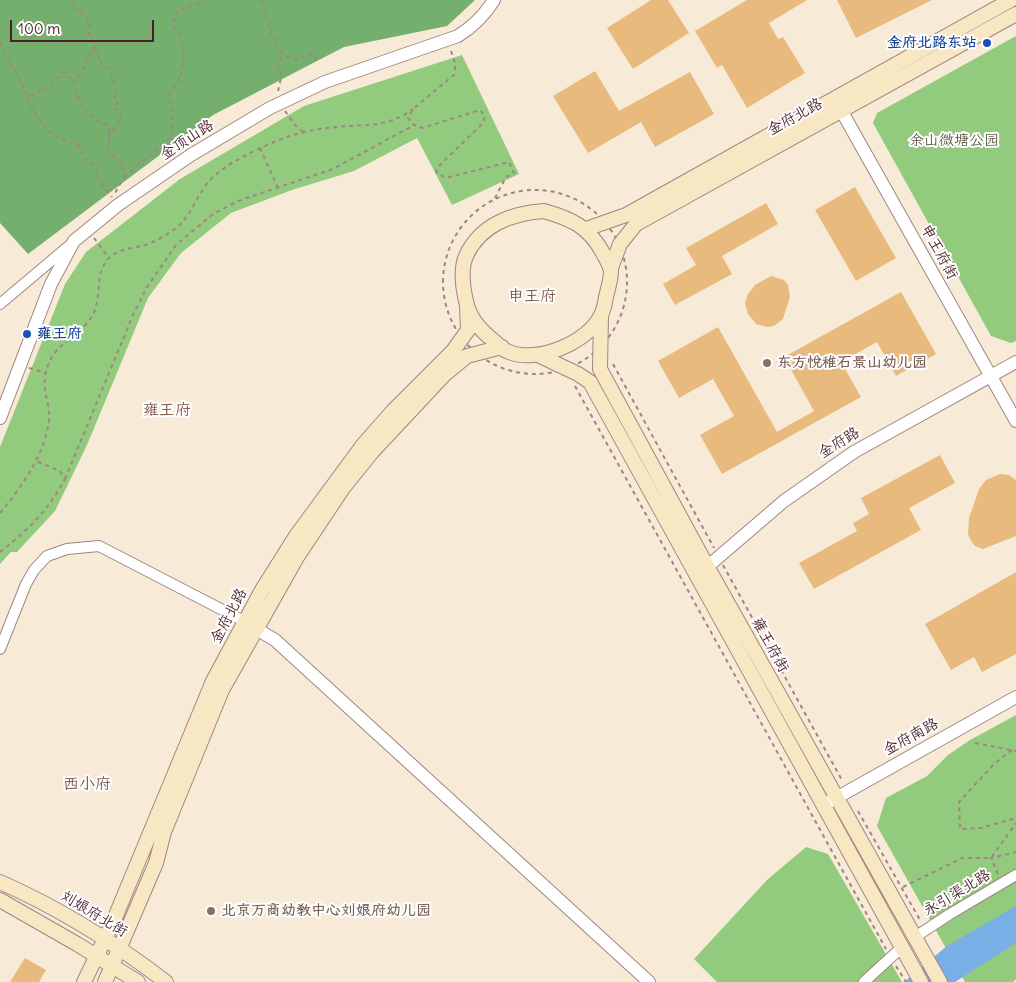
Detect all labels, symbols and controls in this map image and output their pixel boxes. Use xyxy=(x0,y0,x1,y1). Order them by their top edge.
scale bar xyxy=(12,10,156,42)
text: 100 m xyxy=(18,19,60,38)
place label: 金府北路东站 xyxy=(887,34,977,52)
marker: 金府北路东站 xyxy=(981,37,993,49)
street label: 金府北路 xyxy=(764,95,826,139)
street label: 金顶山路 xyxy=(157,116,217,164)
park label: 余山微塘公园 xyxy=(909,132,999,150)
street label: 申王府街 xyxy=(917,221,961,283)
district label: 申王府 xyxy=(508,286,556,306)
place label: 雍王府 xyxy=(37,325,82,343)
marker: 雍王府 xyxy=(21,328,33,340)
place label: 东方悦稚石景山幼儿园 xyxy=(777,354,927,372)
marker: 东方悦稚石景山幼儿园 xyxy=(761,357,773,369)
district label: 雍王府 xyxy=(143,400,191,420)
street label: 金府路 xyxy=(815,423,863,463)
street label: 金府北路 xyxy=(207,585,251,647)
street label: 雍王府街 xyxy=(748,614,792,676)
street label: 金府南路 xyxy=(880,715,942,759)
district label: 西小府 xyxy=(63,774,111,794)
street label: 永引渠北路 xyxy=(920,866,994,920)
street label: 刘娘府北街 xyxy=(57,887,131,941)
place label: 北京万商幼教中心刘娘府幼儿园 xyxy=(221,902,431,920)
marker: 北京万商幼教中心刘娘府幼儿园 xyxy=(205,905,217,917)

